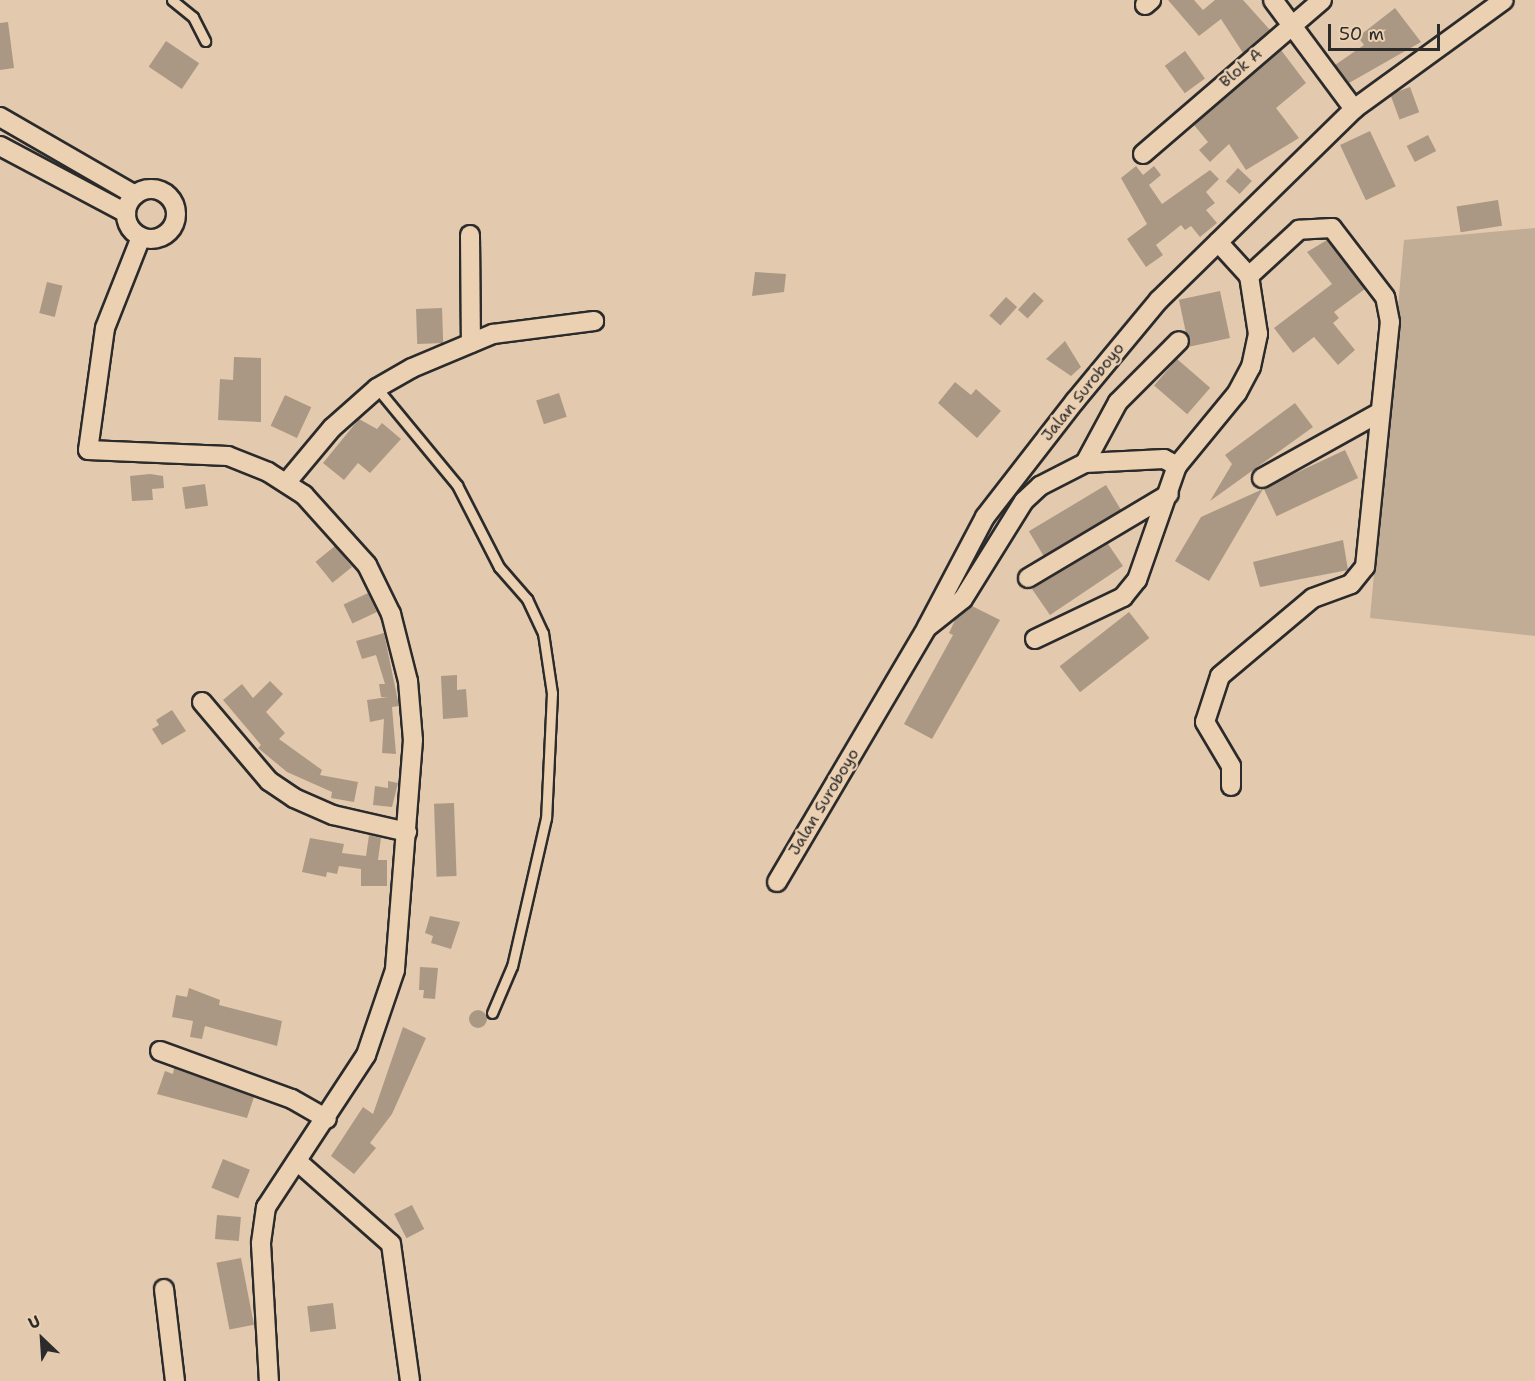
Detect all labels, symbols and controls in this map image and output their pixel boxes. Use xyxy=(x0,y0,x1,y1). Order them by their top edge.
scale bar xyxy=(1331,12,1444,50)
text: 50 m xyxy=(1339,22,1384,46)
street label: Blok A xyxy=(1216,44,1266,92)
street label: Jalan Suroboyo xyxy=(1037,339,1129,445)
street label: Jalan Suroboyo xyxy=(785,745,863,859)
north arrow xyxy=(12,1309,72,1369)
text: U xyxy=(25,1310,44,1334)

